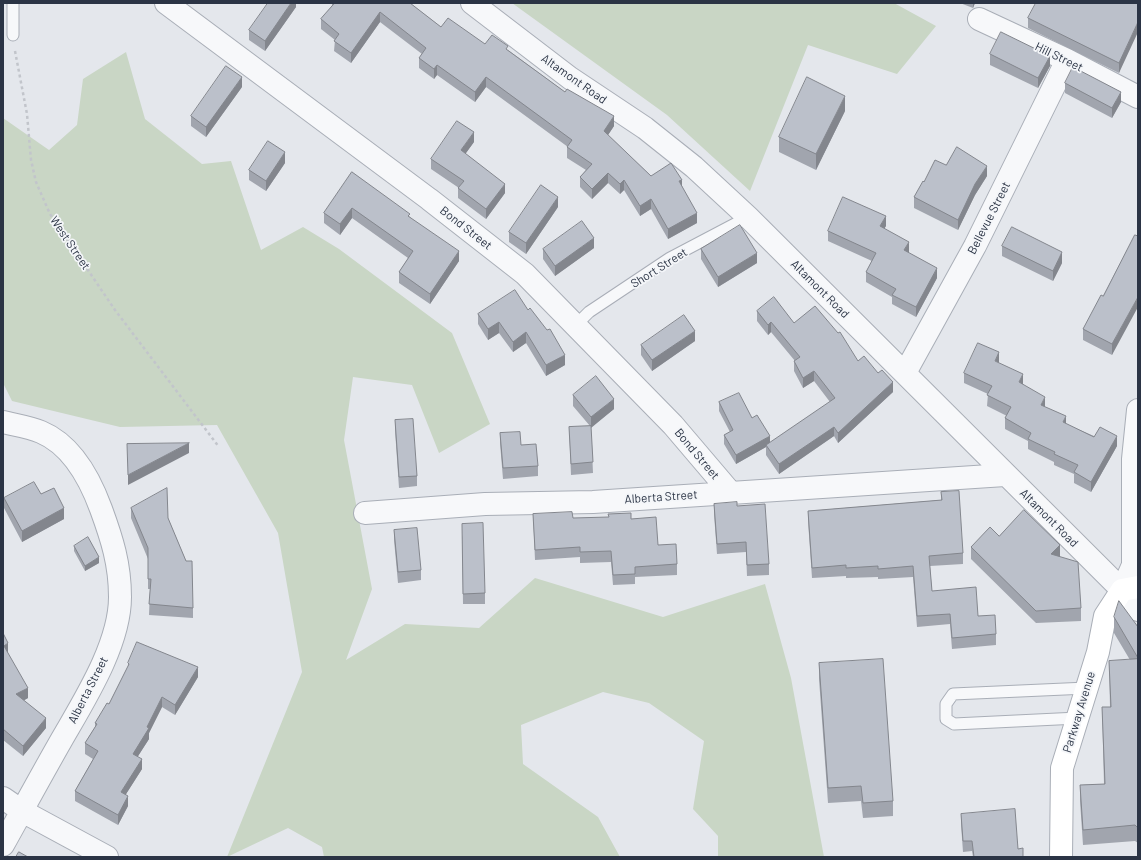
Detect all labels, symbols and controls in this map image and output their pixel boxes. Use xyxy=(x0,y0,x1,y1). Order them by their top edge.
street label: Hill Street xyxy=(1033,39,1085,75)
street label: Altamont Road xyxy=(538,51,610,107)
street label: Bellevue Street xyxy=(965,179,1013,257)
street label: Bond Street xyxy=(437,203,495,253)
street label: West Street xyxy=(47,213,93,273)
street label: Short Street xyxy=(628,245,690,291)
street label: Altamont Road xyxy=(788,257,852,321)
street label: Bond Street xyxy=(672,426,722,482)
street label: Altamont Road xyxy=(1017,486,1081,550)
street label: Alberta Street xyxy=(624,487,698,507)
street label: Alberta Street xyxy=(65,654,111,726)
street label: Parkway Avenue xyxy=(1060,670,1098,754)

